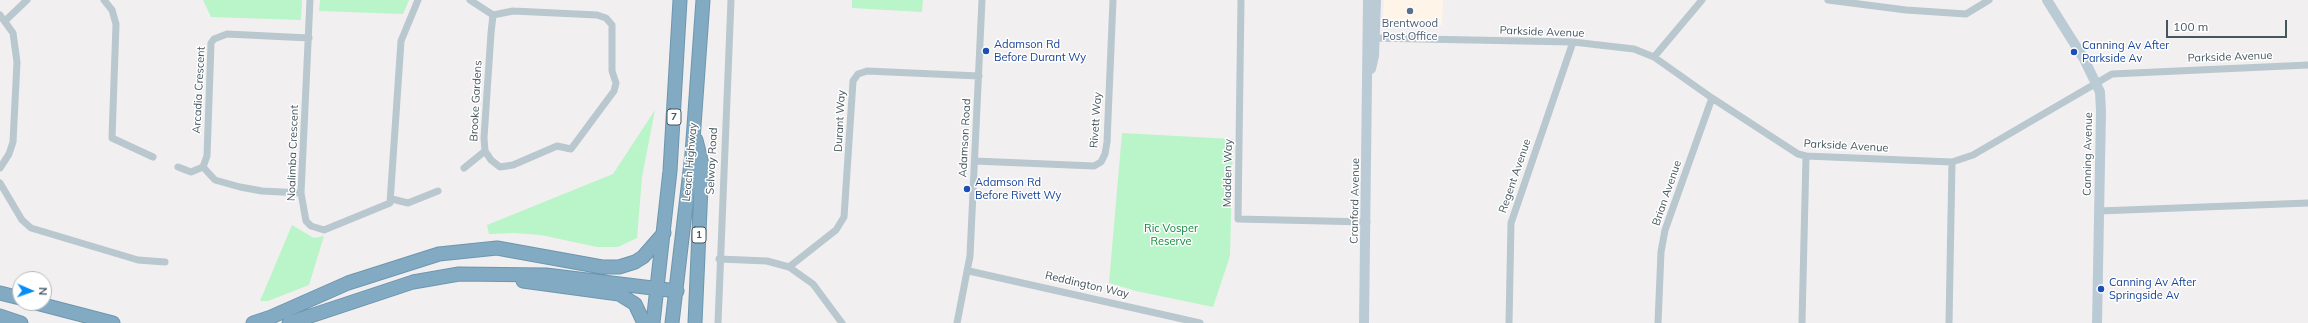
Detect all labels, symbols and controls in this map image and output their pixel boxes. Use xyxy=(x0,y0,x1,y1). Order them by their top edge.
marker: Brentwood Post Office xyxy=(1405,6,1415,16)
scale bar xyxy=(2168,12,2289,38)
place label: Brentwood Post Office xyxy=(1382,17,1438,43)
text: 100 m xyxy=(2173,19,2208,34)
street label: Parkside Avenue xyxy=(1499,24,1585,40)
place label: Adamson Rd Before Durant Wy xyxy=(994,38,1086,64)
place label: Canning Av After Parkside Av xyxy=(2082,39,2169,65)
street label: Arcadia Crescent xyxy=(190,46,208,134)
marker: Adamson Rd Before Durant Wy xyxy=(981,46,991,56)
marker: Canning Av After Parkside Av xyxy=(2069,47,2079,57)
street label: Parkside Avenue xyxy=(2187,49,2273,65)
street label: Brooke Gardens xyxy=(467,60,485,142)
street label: Durant Way xyxy=(832,90,848,152)
street label: Rivett Way xyxy=(1087,91,1105,149)
street label: Adamson Road xyxy=(956,98,974,178)
street label: Noalimba Crescent xyxy=(285,105,301,201)
road number: 7 xyxy=(667,109,681,125)
street label: Canning Avenue xyxy=(2081,112,2095,196)
street label: Leach Highway xyxy=(680,122,700,202)
street label: Selway Road xyxy=(704,127,720,195)
street label: Regent Avenue xyxy=(1496,137,1534,215)
street label: Parkside Avenue xyxy=(1803,137,1889,155)
street label: Madden Way xyxy=(1221,139,1235,207)
street label: Cranford Avenue xyxy=(1348,158,1362,244)
street label: Brian Avenue xyxy=(1650,159,1684,227)
place label: Adamson Rd Before Rivett Wy xyxy=(975,176,1061,202)
marker: Adamson Rd Before Rivett Wy xyxy=(962,184,972,194)
park label: Ric Vosper Reserve xyxy=(1144,222,1198,248)
road number: 1 xyxy=(692,227,706,243)
street label: Reddington Way xyxy=(1044,269,1130,301)
north arrow xyxy=(12,271,52,311)
place label: Canning Av After Springside Av xyxy=(2109,276,2196,302)
marker: Canning Av After Springside Av xyxy=(2096,284,2106,294)
text: N xyxy=(36,287,50,296)

